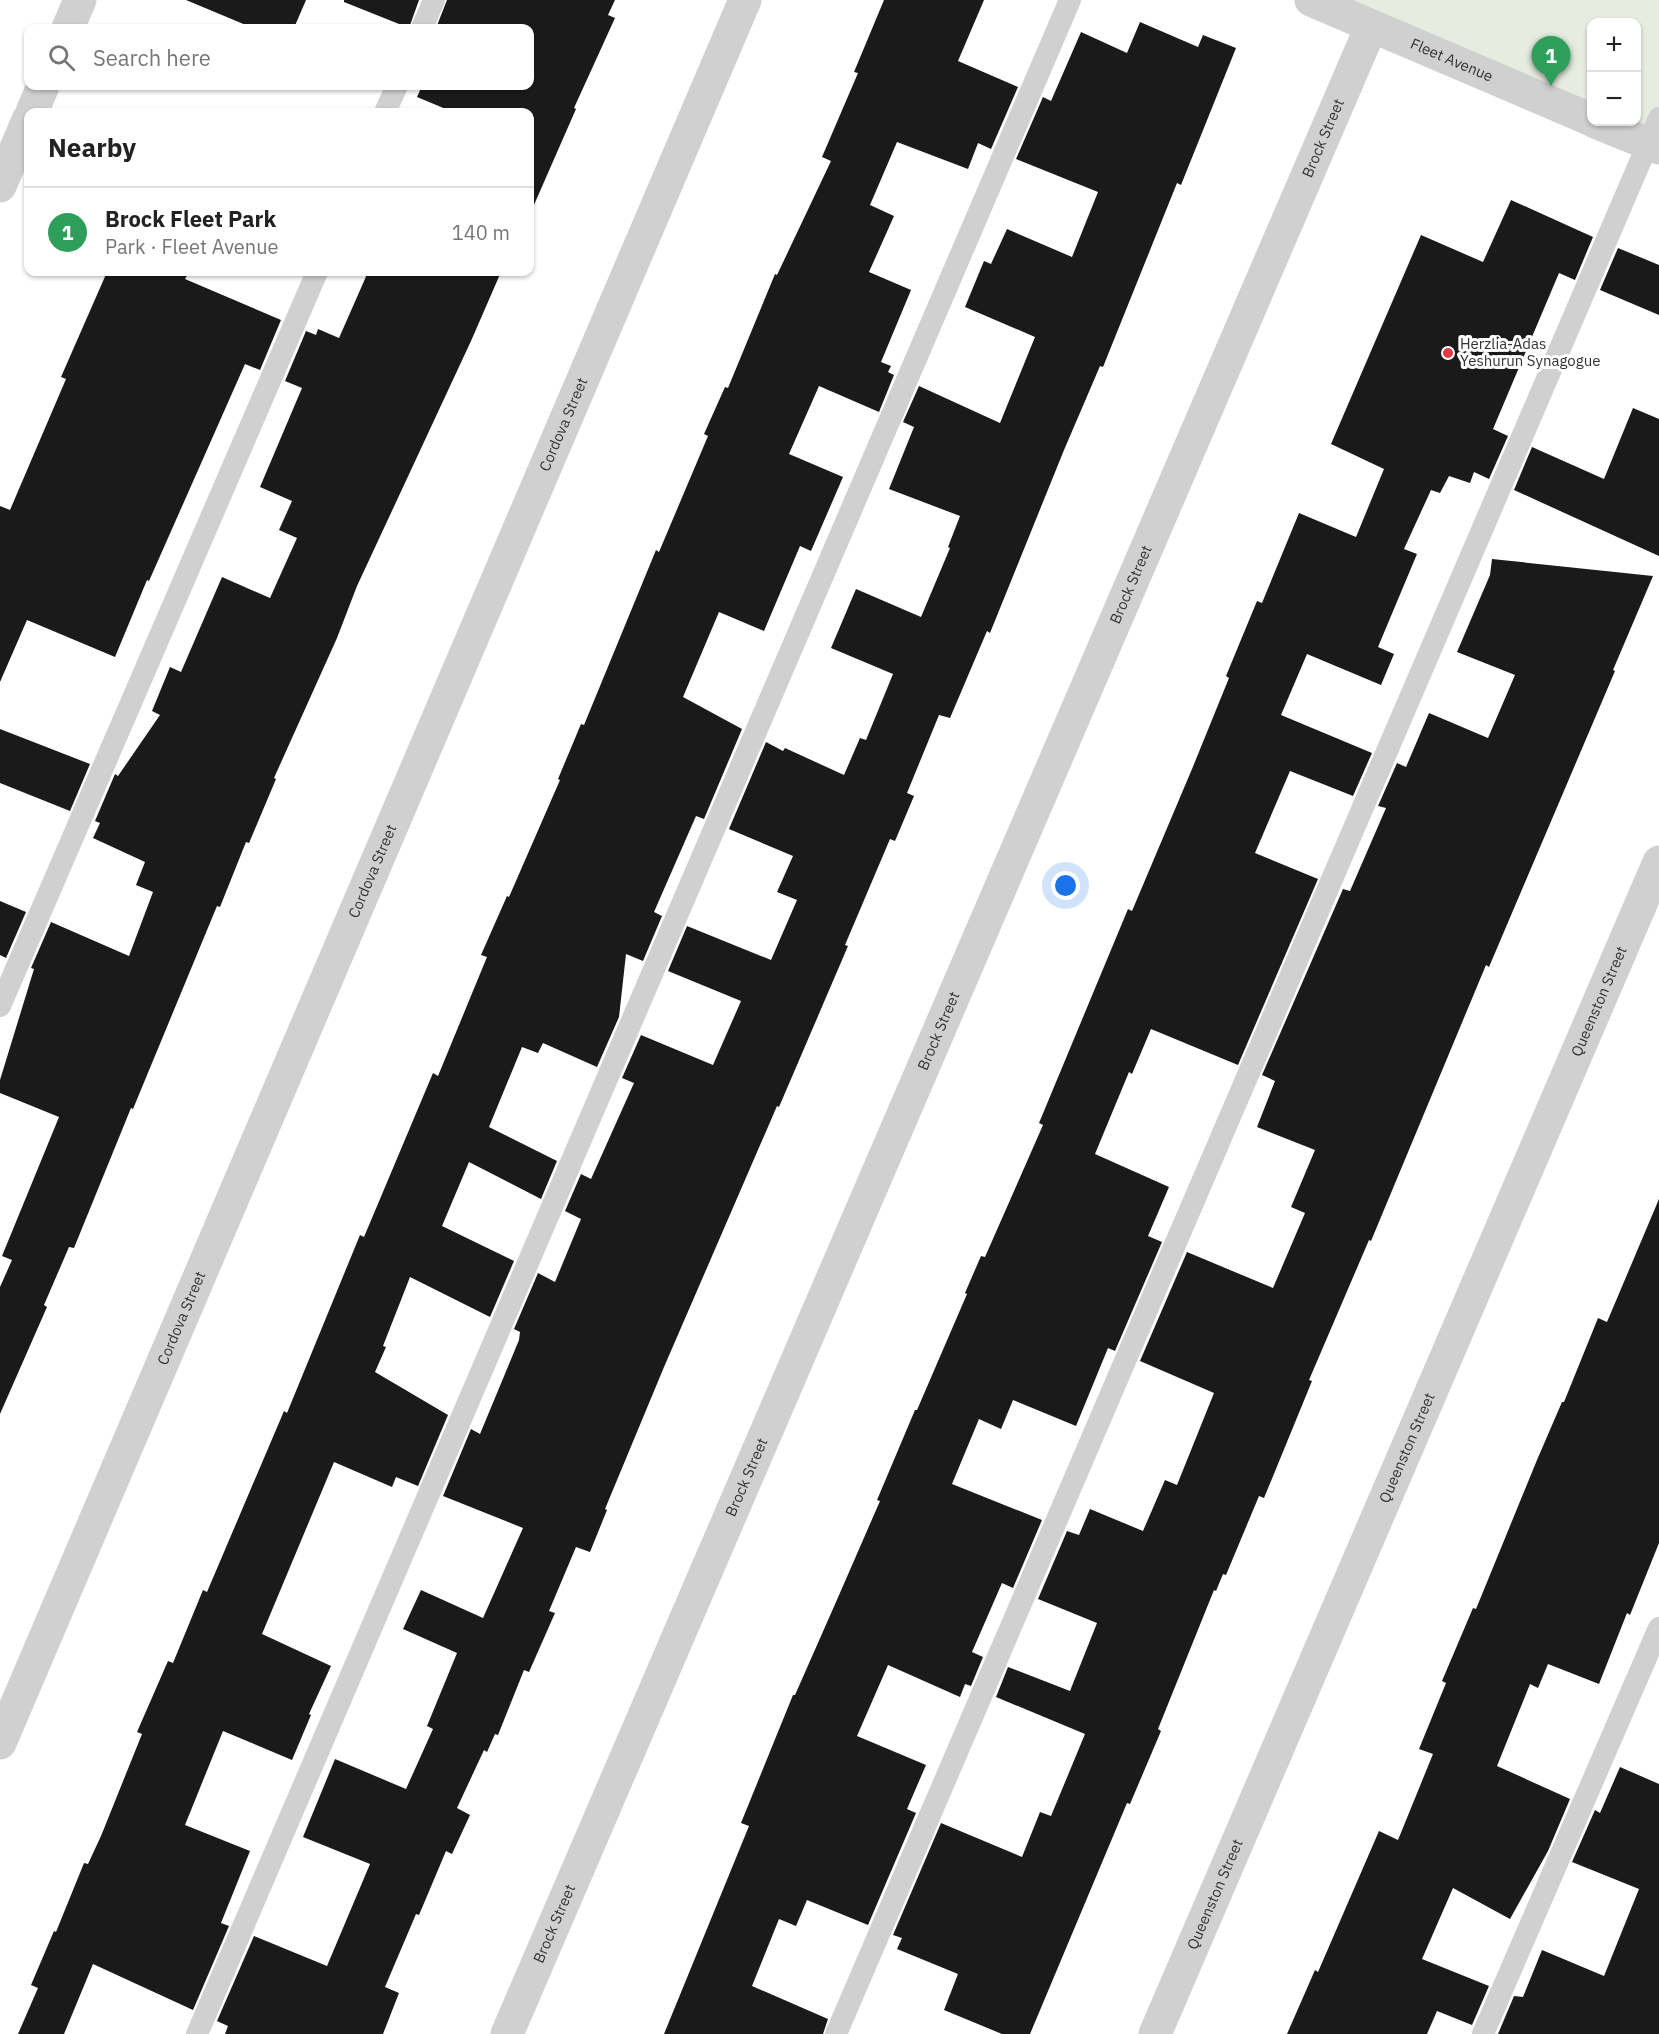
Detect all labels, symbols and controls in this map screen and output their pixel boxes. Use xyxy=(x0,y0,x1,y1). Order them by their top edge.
map controls xyxy=(1587,18,1641,126)
button: + xyxy=(1587,18,1641,72)
search box xyxy=(24,24,534,90)
street label: Fleet Avenue xyxy=(1408,34,1496,86)
pin: 1 xyxy=(1532,36,1570,86)
icon: search xyxy=(45,41,78,74)
text: Search here xyxy=(93,43,211,72)
button: − xyxy=(1587,72,1641,126)
street label: Brock Street xyxy=(1297,96,1348,180)
text: Nearby xyxy=(48,130,136,164)
text: Brock Fleet Park xyxy=(105,204,276,233)
text: 1 xyxy=(62,219,74,246)
text: 140 m xyxy=(452,219,510,246)
text: Park · Fleet Avenue xyxy=(105,233,279,260)
place label: Herzlia-Adas Yeshurun Synagogue xyxy=(1460,334,1600,370)
marker: Herzlia-Adas Yeshurun Synagogue xyxy=(1441,346,1455,360)
street label: Cordova Street xyxy=(535,374,592,474)
street label: Brock Street xyxy=(1105,542,1156,627)
street label: Cordova Street xyxy=(344,821,401,921)
your location xyxy=(1051,871,1080,900)
street label: Queenston Street xyxy=(1566,943,1631,1059)
street label: Brock Street xyxy=(913,989,964,1073)
street label: Cordova Street xyxy=(153,1268,210,1368)
street label: Queenston Street xyxy=(1374,1390,1439,1506)
street label: Brock Street xyxy=(721,1435,771,1519)
street label: Queenston Street xyxy=(1182,1836,1247,1952)
street label: Brock Street xyxy=(529,1881,579,1966)

